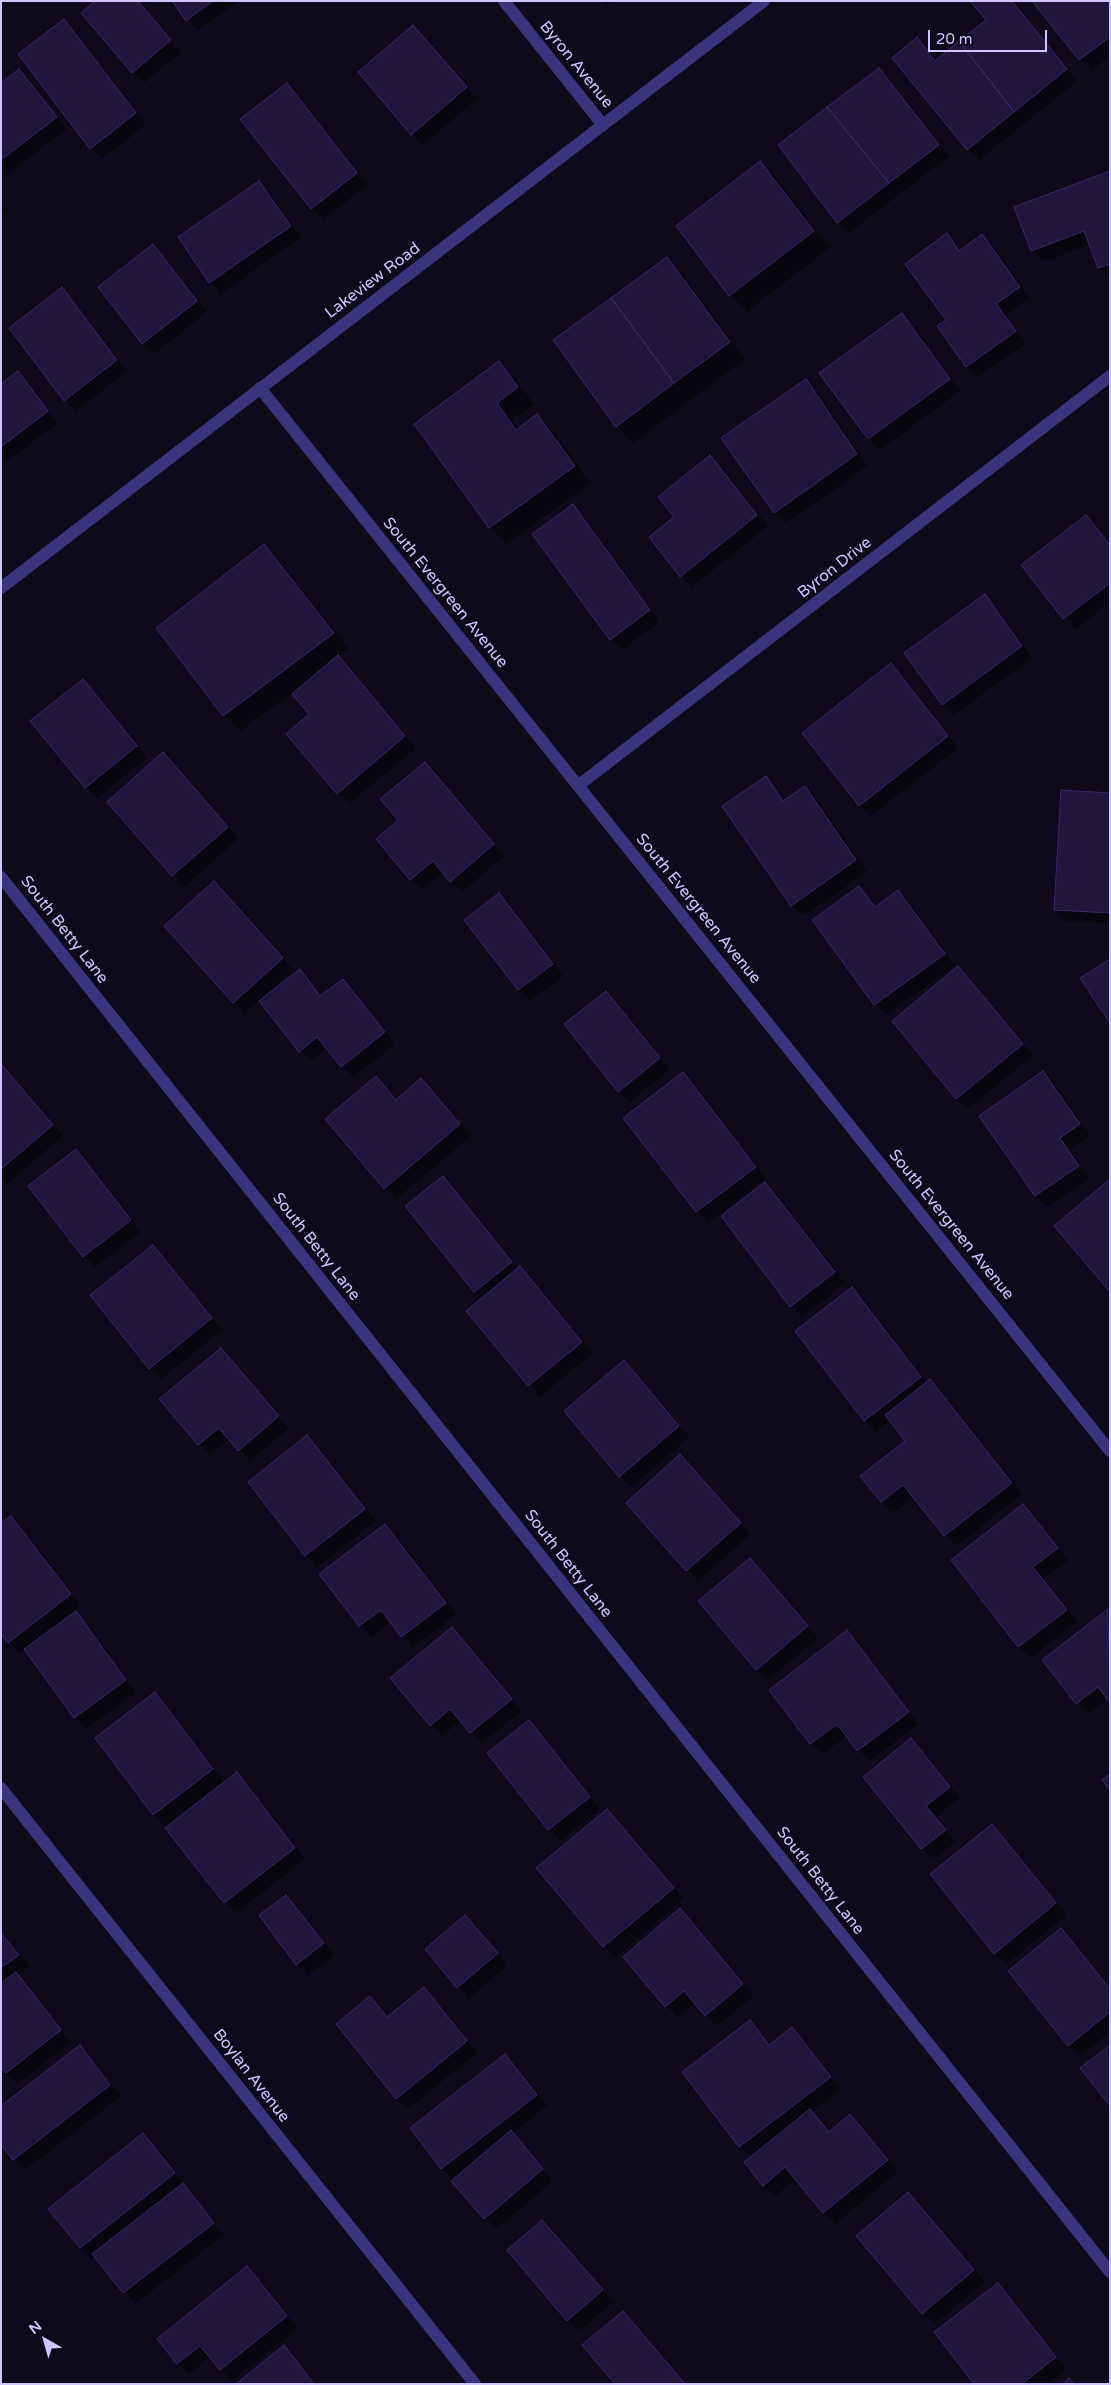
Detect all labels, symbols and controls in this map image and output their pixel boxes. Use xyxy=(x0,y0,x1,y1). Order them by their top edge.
street label: Byron Avenue xyxy=(535,18,617,112)
scale bar xyxy=(931,20,1050,52)
text: 20 m xyxy=(936,30,973,48)
street label: Lakeview Road xyxy=(322,239,424,323)
street label: South Evergreen Avenue xyxy=(378,514,512,672)
street label: Byron Drive xyxy=(794,533,876,603)
street label: South Evergreen Avenue xyxy=(631,830,765,988)
street label: South Betty Lane xyxy=(16,872,112,988)
street label: South Evergreen Avenue xyxy=(884,1146,1018,1304)
street label: South Betty Lane xyxy=(268,1189,364,1305)
street label: South Betty Lane xyxy=(520,1506,616,1622)
street label: South Betty Lane xyxy=(772,1823,868,1939)
street label: Boylan Avenue xyxy=(209,2025,293,2127)
north arrow xyxy=(20,2315,70,2365)
text: N xyxy=(26,2318,45,2338)

